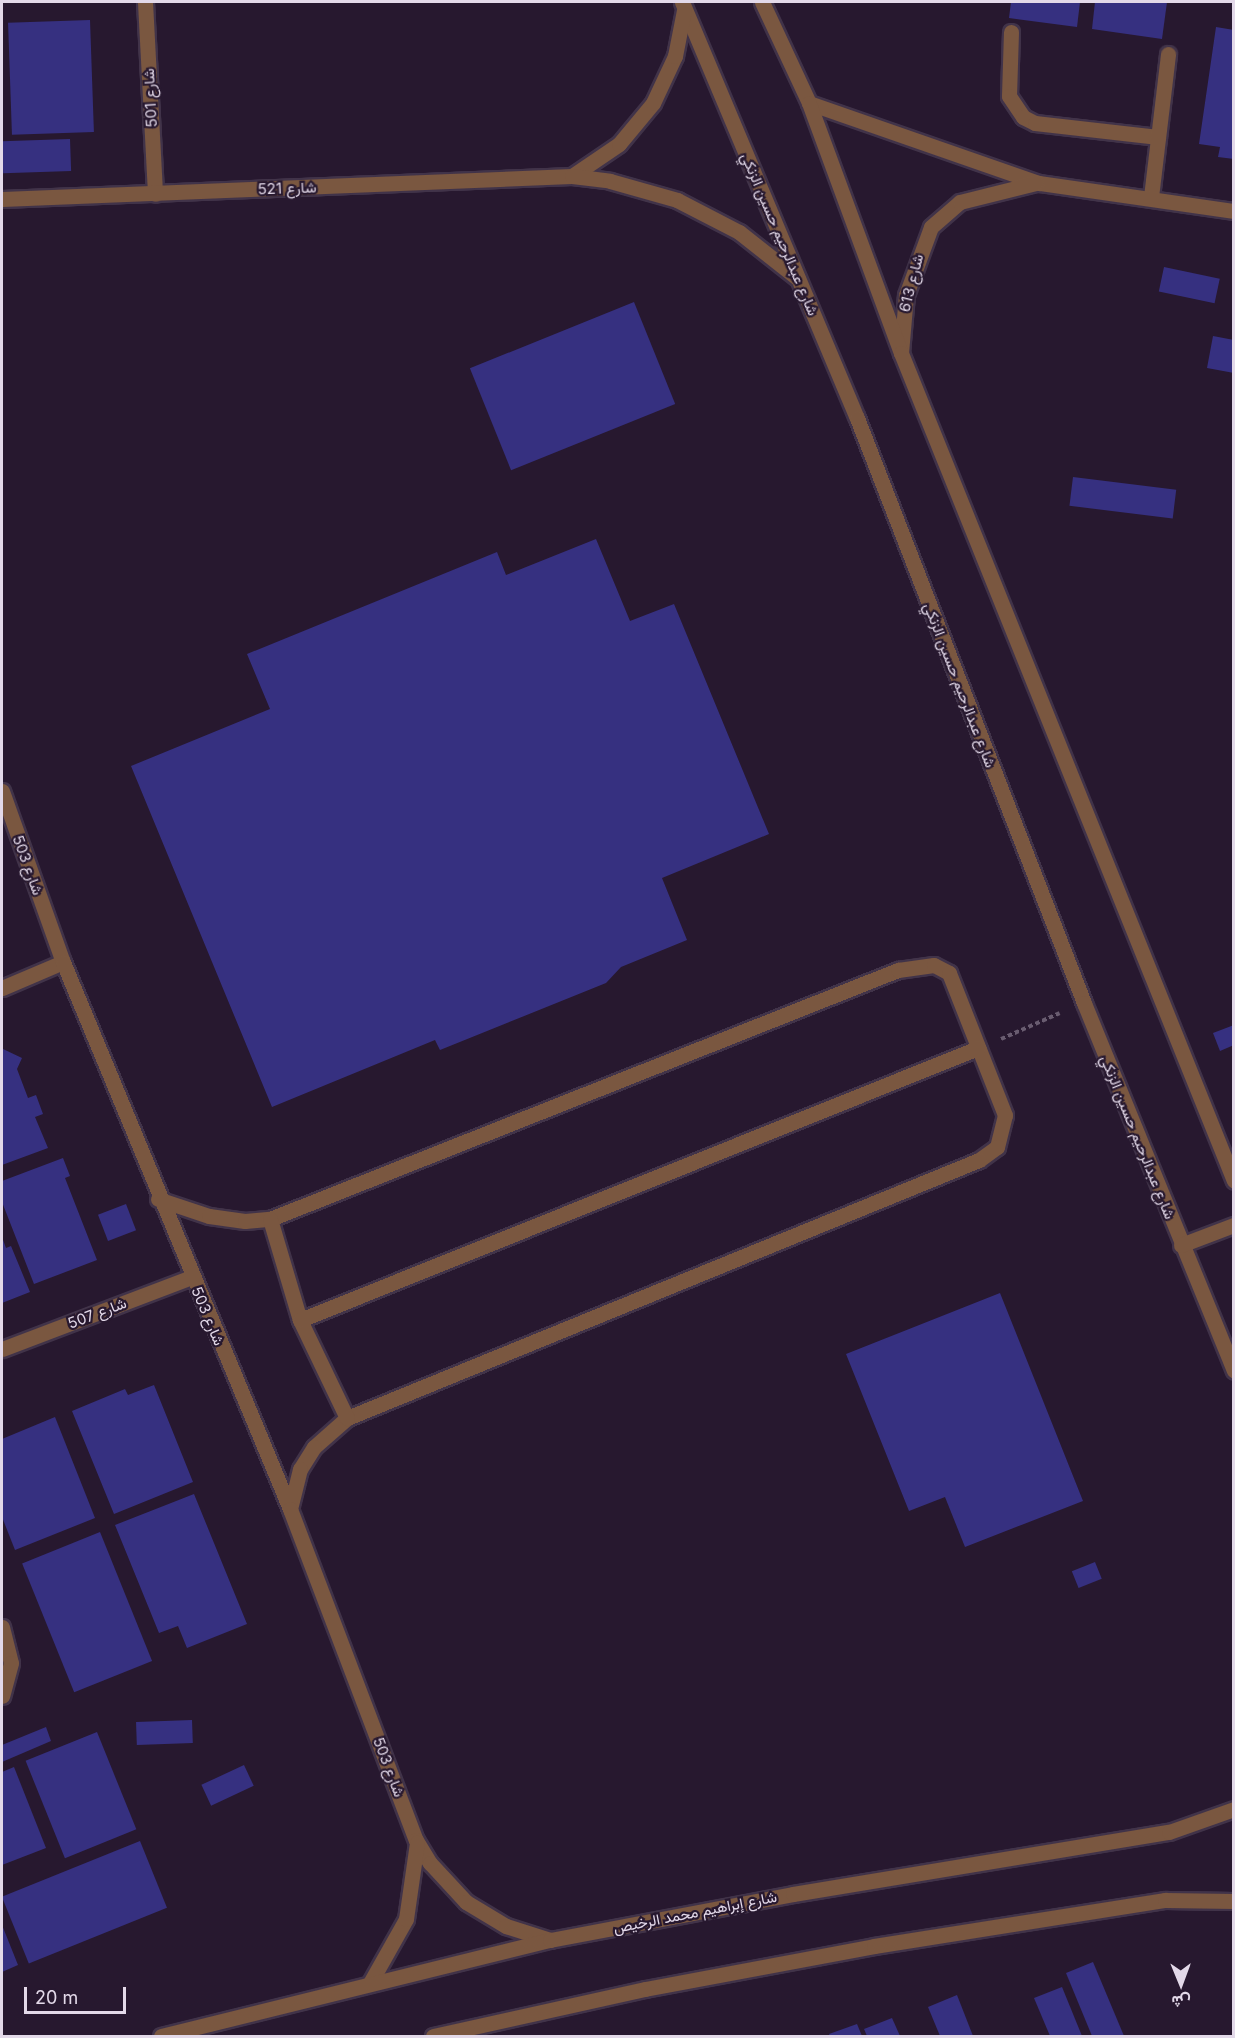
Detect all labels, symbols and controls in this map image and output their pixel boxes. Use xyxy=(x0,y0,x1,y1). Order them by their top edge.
street label: شارع 501 xyxy=(139,68,161,128)
street label: شارع عبدالرحيم حسين الزنكي xyxy=(738,150,822,318)
street label: شارع 521 xyxy=(257,178,317,198)
street label: شارع 613 xyxy=(895,252,927,314)
street label: شارع عبدالرحيم حسين الزنكي xyxy=(920,600,1000,770)
street label: شارع 503 xyxy=(9,833,47,897)
street label: شارع عبدالرحيم حسين الزنكي xyxy=(1097,1053,1179,1221)
street label: شارع 503 xyxy=(188,1284,228,1348)
street label: شارع 507 xyxy=(65,1294,129,1332)
street label: شارع 503 xyxy=(369,1735,409,1799)
street label: شارع إبراهيم محمد الرخيص xyxy=(612,1887,778,1937)
north arrow xyxy=(1151,1954,1211,2014)
scale bar xyxy=(27,1975,129,2013)
text: 20 m xyxy=(35,1987,78,2008)
text: ش xyxy=(1172,1992,1191,2012)

